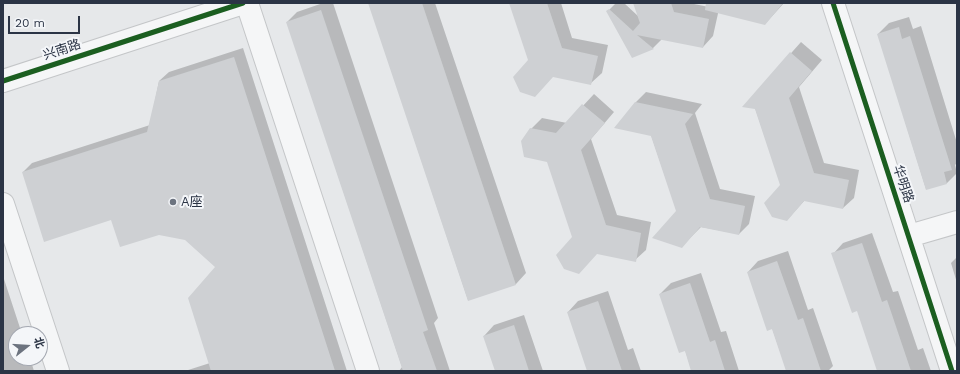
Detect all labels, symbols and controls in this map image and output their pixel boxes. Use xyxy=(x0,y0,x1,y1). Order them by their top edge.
scale bar xyxy=(10,8,82,34)
text: 20 m xyxy=(15,16,45,30)
street label: 兴南路 xyxy=(41,37,83,63)
street label: 华明路 xyxy=(890,163,916,205)
place label: A座 xyxy=(181,194,203,210)
marker: A座 xyxy=(168,197,178,207)
north arrow xyxy=(8,326,48,366)
text: 北 xyxy=(31,335,47,350)

